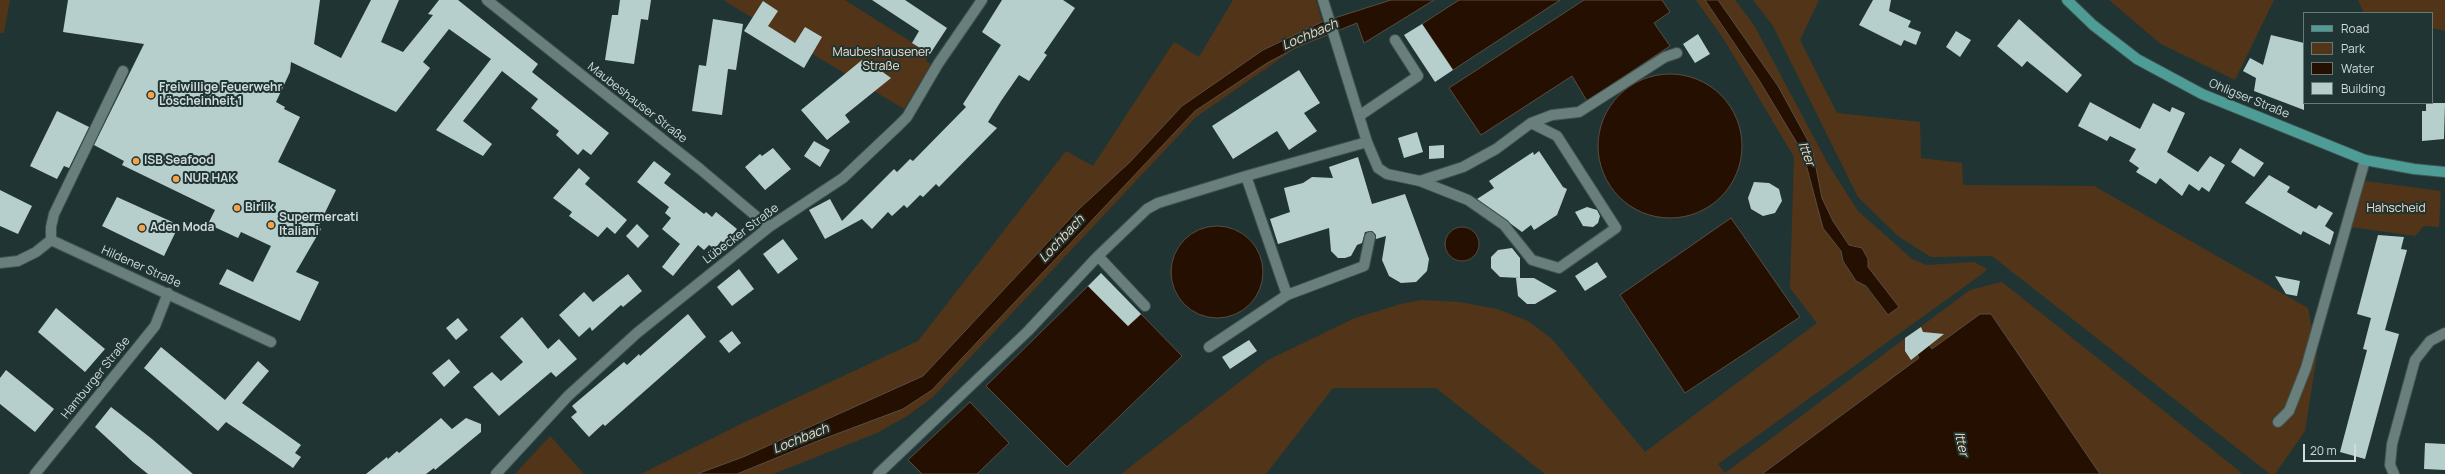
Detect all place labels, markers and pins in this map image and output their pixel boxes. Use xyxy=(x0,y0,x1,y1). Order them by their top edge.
place label: Freiwillige Feuerwehr Löscheinheit 1 xyxy=(159,81,282,109)
marker: Freiwillige Feuerwehr Löscheinheit 1 xyxy=(146,90,156,100)
place label: ISB Seafood xyxy=(144,154,214,168)
marker: ISB Seafood xyxy=(131,156,141,166)
place label: NUR HAK xyxy=(184,172,236,186)
marker: NUR HAK xyxy=(171,174,181,184)
place label: Birlik xyxy=(245,201,274,215)
marker: Birlik xyxy=(232,203,242,213)
place label: Supermercati Italiani xyxy=(279,211,359,239)
marker: Supermercati Italiani xyxy=(266,220,276,230)
place label: Aden Moda xyxy=(150,221,214,235)
marker: Aden Moda xyxy=(137,223,147,233)

